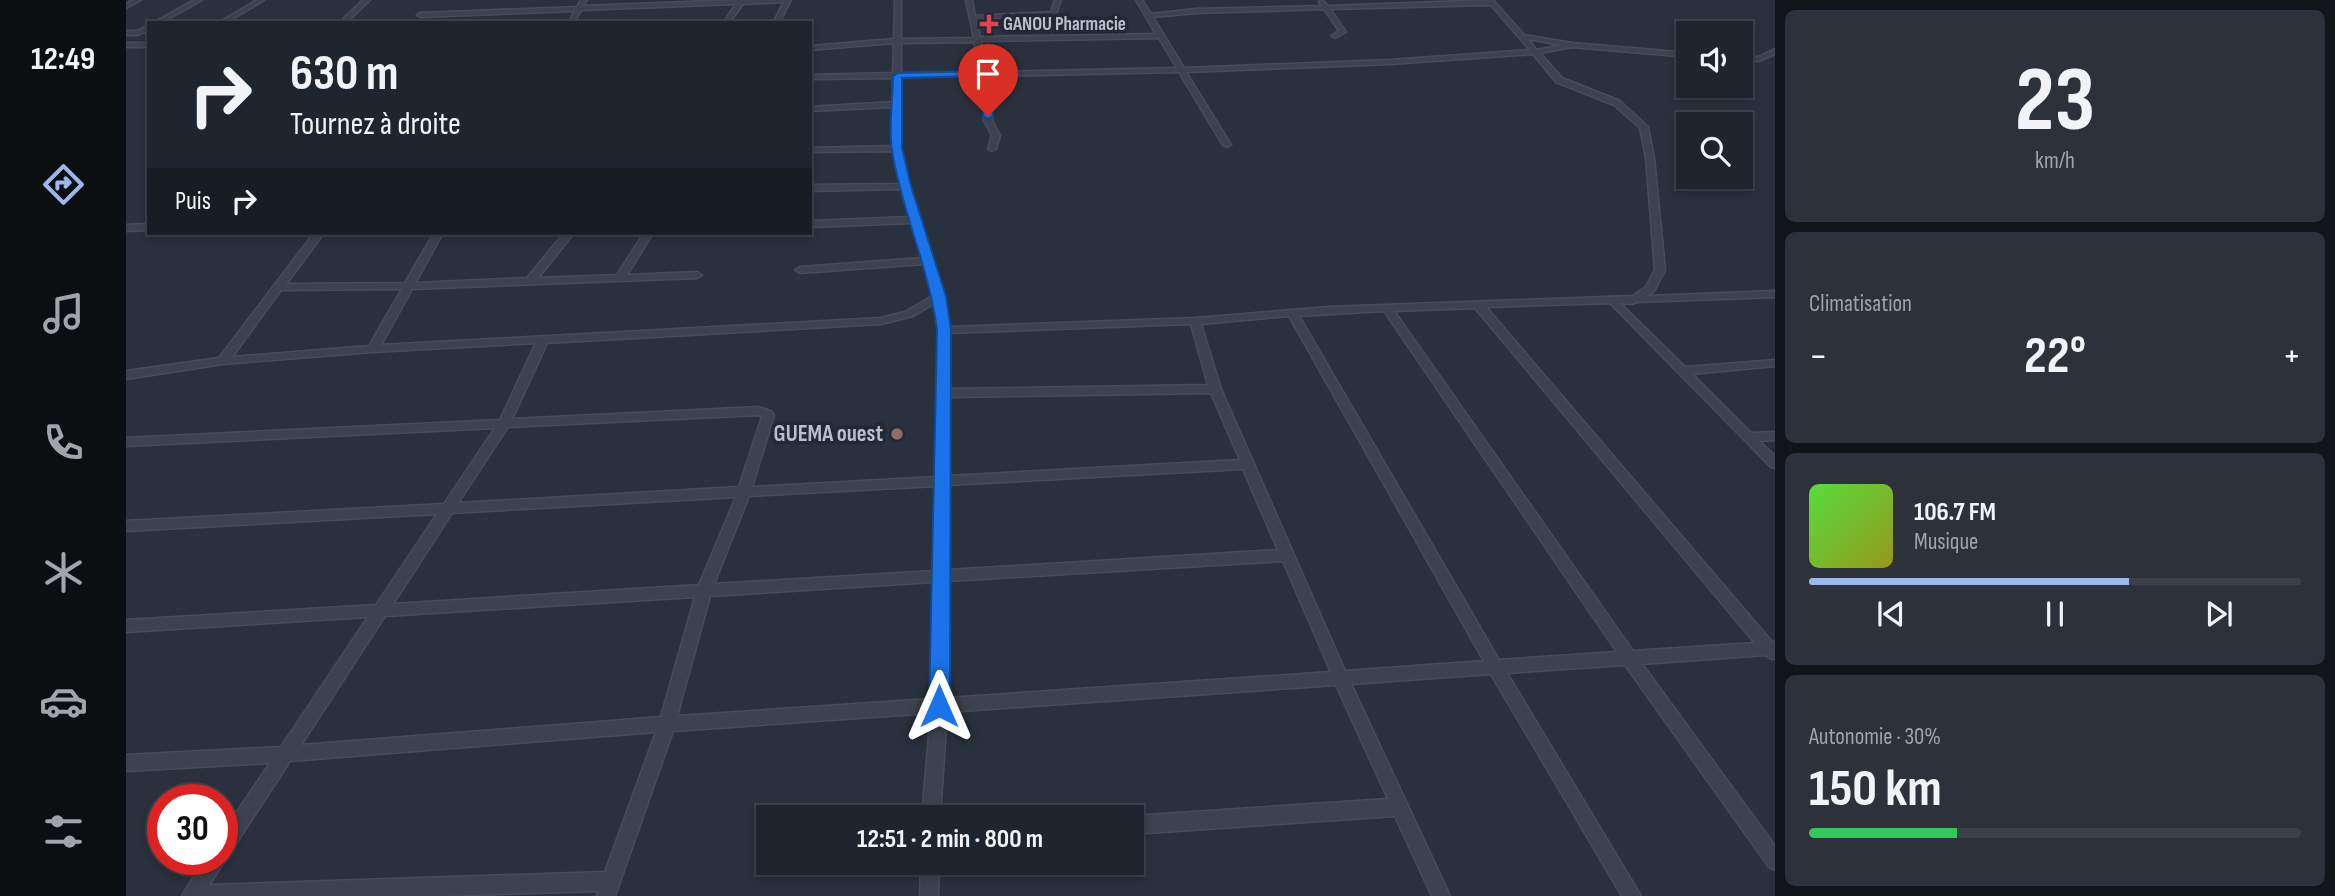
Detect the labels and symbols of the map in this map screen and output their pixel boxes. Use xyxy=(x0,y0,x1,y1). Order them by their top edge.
place label: GANOU Pharmacie xyxy=(1003,13,1126,36)
marker: GANOU Pharmacie xyxy=(981,16,997,32)
pin xyxy=(958,44,1018,116)
place label: GUEMA ouest xyxy=(774,420,883,448)
marker: GUEMA ouest xyxy=(889,426,905,442)
position arrow xyxy=(902,669,976,743)
speed limit sign: 30 xyxy=(147,784,238,875)

